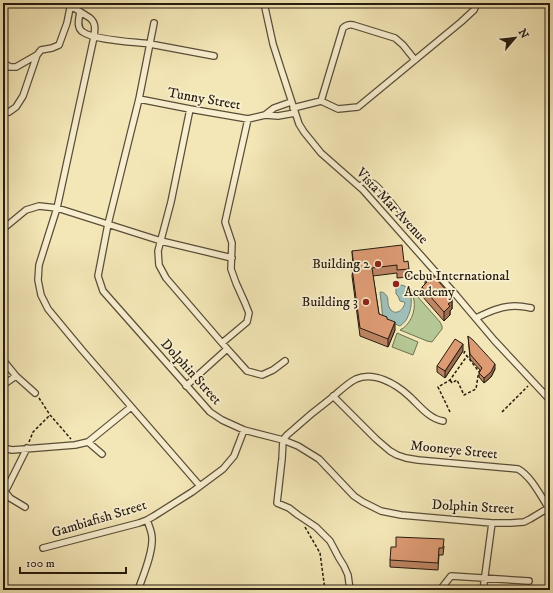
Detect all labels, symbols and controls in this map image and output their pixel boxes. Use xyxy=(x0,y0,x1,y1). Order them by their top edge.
north arrow xyxy=(495,18,535,58)
text: N xyxy=(515,27,531,41)
street label: Tunny Street xyxy=(166,84,242,114)
street label: Vista Mar Avenue xyxy=(351,163,432,248)
place label: Building 2 xyxy=(312,255,370,273)
marker: Building 2 xyxy=(373,259,383,269)
place label: Cebu International Academy xyxy=(404,267,510,301)
marker: Cebu International Academy xyxy=(391,279,401,289)
place label: Building 3 xyxy=(302,293,358,311)
marker: Building 3 xyxy=(361,297,371,307)
street label: Dolphin Street xyxy=(157,335,226,409)
street label: Mooneye Street xyxy=(409,436,499,464)
street label: Gambiafish Street xyxy=(49,496,149,542)
street label: Dolphin Street xyxy=(431,496,515,518)
scale bar xyxy=(20,549,126,575)
text: 100 m xyxy=(26,556,55,571)

